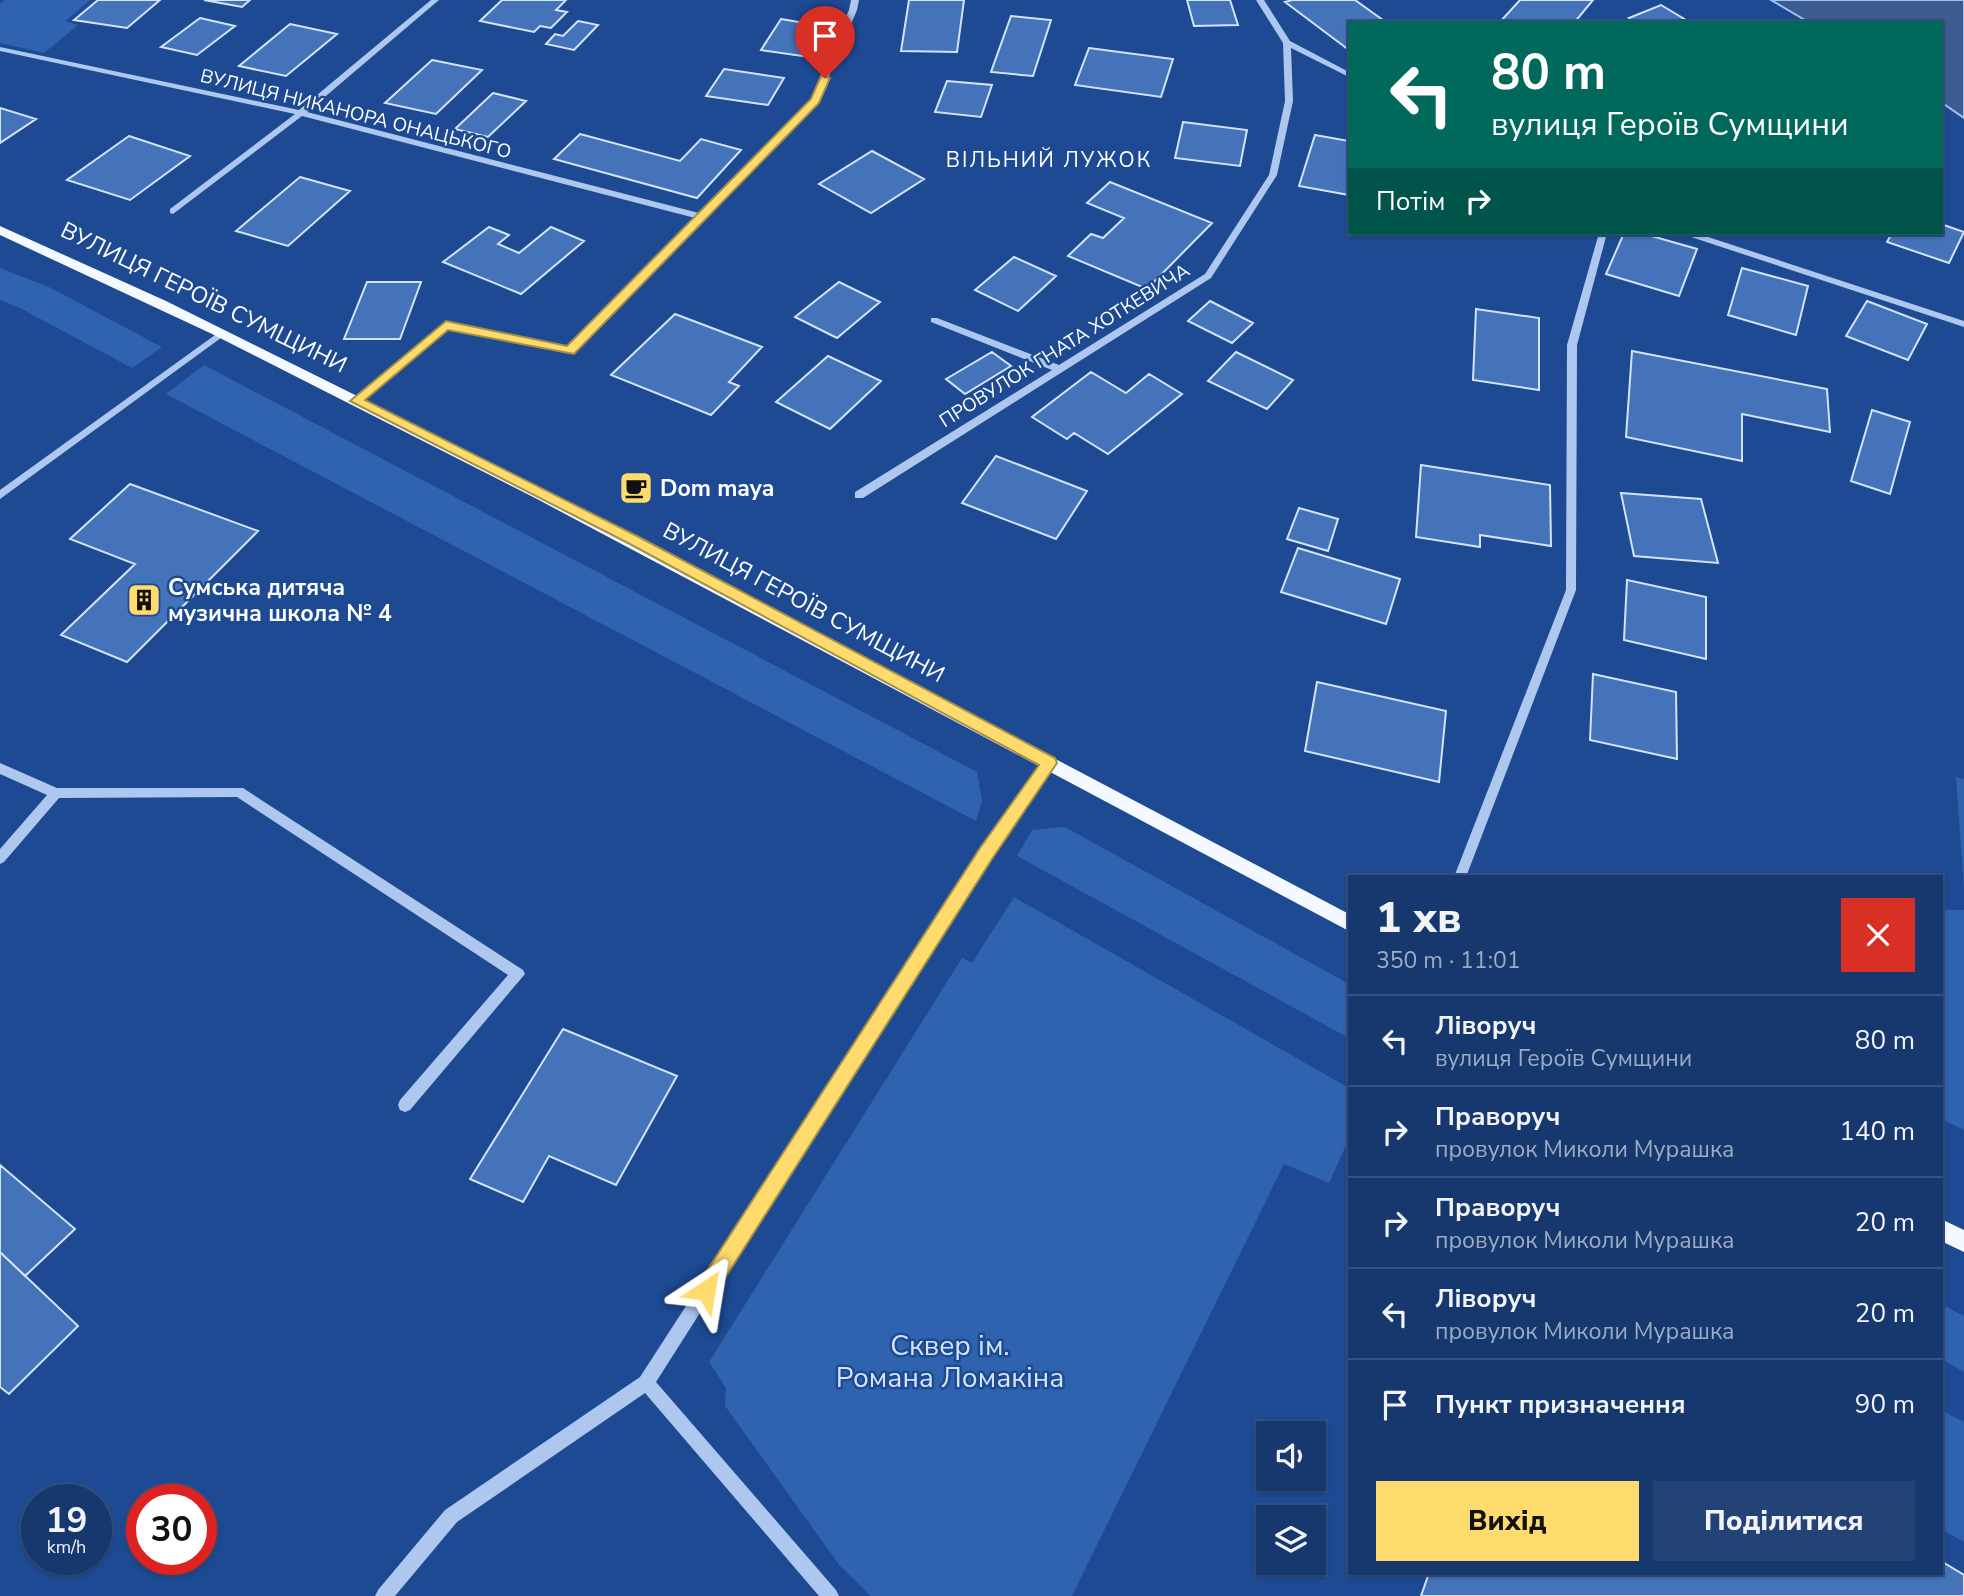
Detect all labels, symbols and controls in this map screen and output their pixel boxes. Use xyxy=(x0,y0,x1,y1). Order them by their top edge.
pin xyxy=(795,6,855,78)
icon: arrive xyxy=(806,17,844,55)
text: 80 m xyxy=(1491,39,1606,106)
icon: left xyxy=(1376,49,1467,140)
street label: ВУЛИЦЯ НИКАНОРА ОНАЦЬКОГО xyxy=(198,63,514,165)
text: вулиця Героїв Сумщини xyxy=(1491,103,1849,146)
district label: ВІЛЬНИЙ ЛУЖОК xyxy=(946,146,1152,174)
icon: right xyxy=(1459,182,1497,220)
text: Потім xyxy=(1376,184,1445,219)
street label: ВУЛИЦЯ ГЕРОЇВ СУМЩИНИ xyxy=(55,214,352,380)
street label: ПРОВУЛОК ГНАТА ХОТКЕВИЧА xyxy=(934,258,1195,434)
cafe icon: Dom maya xyxy=(617,469,655,507)
place label: Dom maya xyxy=(660,473,774,504)
street label: ВУЛИЦЯ ГЕРОЇВ СУМЩИНИ xyxy=(657,515,950,690)
place label: Сумська дитяча музична школа № 4 xyxy=(168,572,392,629)
building icon: Сумська дитяча музична школа № 4 xyxy=(125,581,163,619)
text: 1 хв xyxy=(1376,890,1461,947)
button: close xyxy=(1841,898,1915,972)
text: 350 m · 11:01 xyxy=(1376,945,1521,976)
text: Ліворуч xyxy=(1435,1008,1536,1043)
icon: left xyxy=(1376,1022,1414,1060)
text: 80 m xyxy=(1855,1023,1915,1058)
text: вулиця Героїв Сумщини xyxy=(1435,1043,1692,1074)
text: Праворуч xyxy=(1435,1099,1560,1134)
icon: right xyxy=(1376,1113,1414,1151)
text: 140 m xyxy=(1839,1114,1915,1149)
text: провулок Миколи Мурашка xyxy=(1435,1134,1734,1165)
text: Праворуч xyxy=(1435,1190,1560,1225)
icon: right xyxy=(1376,1204,1414,1242)
text: 20 m xyxy=(1855,1205,1915,1240)
text: провулок Миколи Мурашка xyxy=(1435,1225,1734,1256)
position arrow xyxy=(669,1253,743,1327)
text: Ліворуч xyxy=(1435,1281,1536,1316)
icon: left xyxy=(1376,1295,1414,1333)
text: 20 m xyxy=(1855,1296,1915,1331)
text: провулок Миколи Мурашка xyxy=(1435,1316,1734,1347)
park label: Сквер ім. Романа Ломакіна xyxy=(836,1327,1064,1397)
icon: arrive xyxy=(1376,1386,1414,1424)
text: Пункт призначення xyxy=(1435,1387,1686,1422)
text: 90 m xyxy=(1855,1387,1915,1422)
map controls xyxy=(1256,1421,1326,1575)
button: sound xyxy=(1256,1421,1326,1491)
button: Вихід xyxy=(1376,1481,1639,1561)
button: Поділитися xyxy=(1653,1481,1915,1561)
speed limit sign: 30 xyxy=(126,1484,217,1575)
text: 19 xyxy=(45,1497,88,1544)
button: layers xyxy=(1256,1505,1326,1575)
text: km/h xyxy=(47,1535,86,1559)

